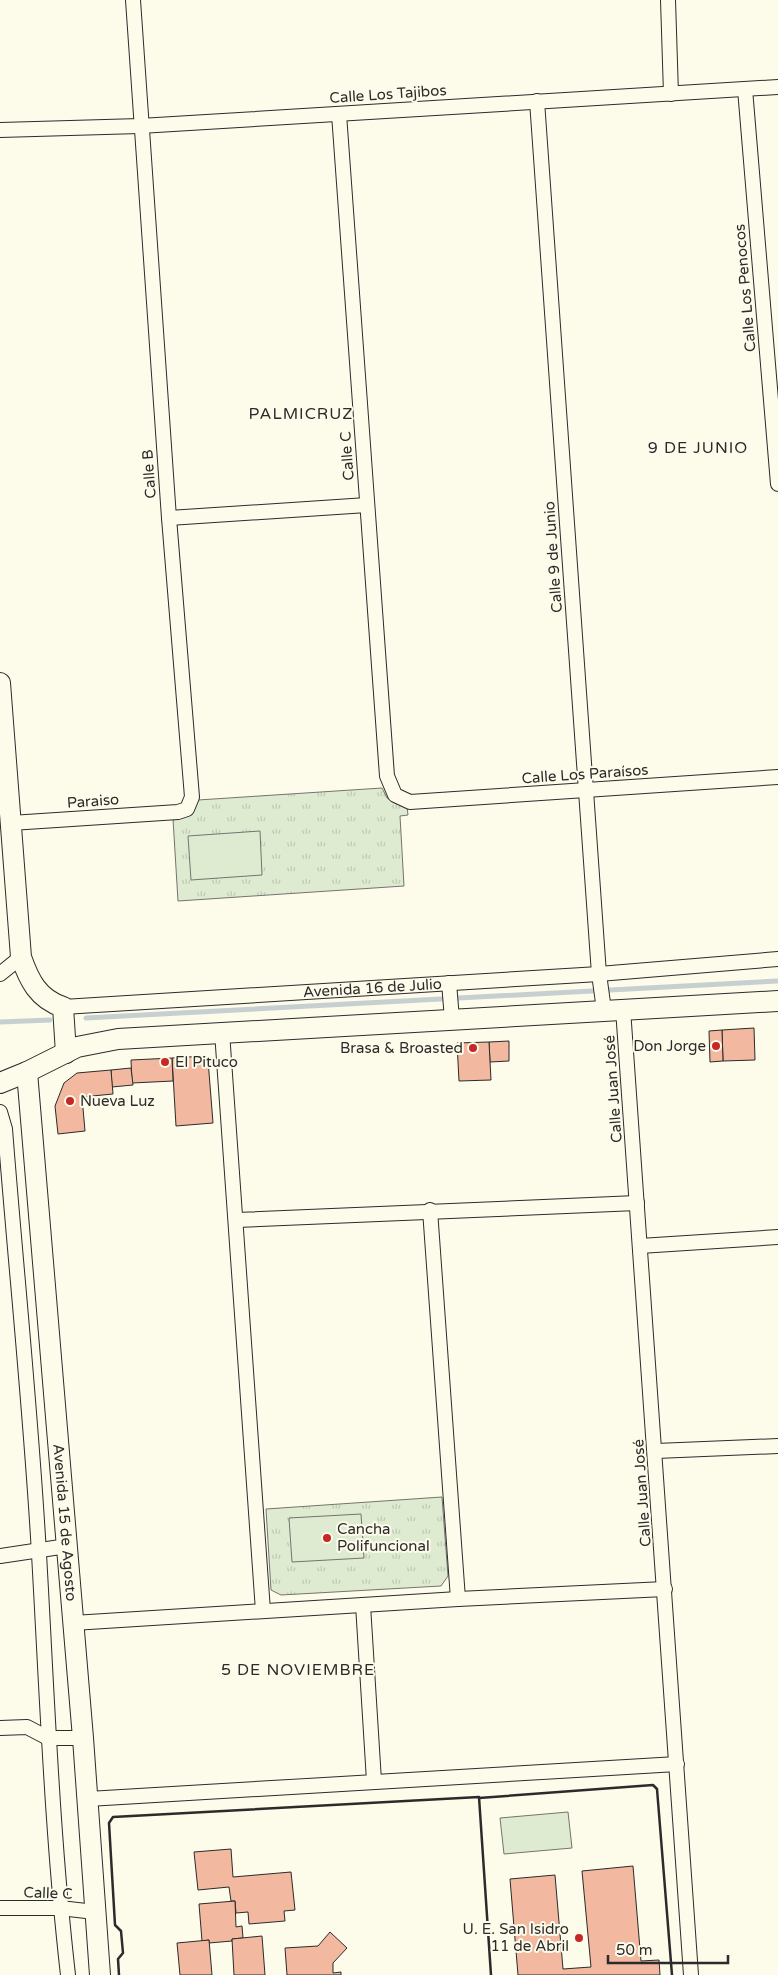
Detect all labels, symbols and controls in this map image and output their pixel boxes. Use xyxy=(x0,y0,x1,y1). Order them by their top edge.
street label: Calle Los Tajibos xyxy=(329,81,447,107)
street label: Calle Los Penocos xyxy=(730,223,760,353)
district label: PALMICRUZ xyxy=(248,404,354,424)
street label: Calle C xyxy=(336,431,358,481)
district label: 9 DE JUNIO xyxy=(648,438,748,458)
street label: Calle B xyxy=(138,449,160,499)
street label: Calle 9 de Junio xyxy=(540,501,566,613)
street label: Calle Los Paraísos xyxy=(521,761,649,787)
street label: Paraiso xyxy=(66,790,120,812)
street label: Avenida 16 de Julio xyxy=(302,975,442,1001)
street label: Calle Juan José xyxy=(600,1034,626,1144)
place label: Don Jorge xyxy=(633,1037,706,1055)
place label: Brasa & Broasted xyxy=(340,1039,463,1057)
marker: Don Jorge xyxy=(710,1040,722,1052)
marker: Brasa & Broasted xyxy=(467,1042,479,1054)
place label: El Pituco xyxy=(175,1053,238,1071)
marker: El Pituco xyxy=(159,1056,171,1068)
place label: Nueva Luz xyxy=(80,1092,155,1110)
marker: Nueva Luz xyxy=(64,1095,76,1107)
street label: Calle Juan José xyxy=(629,1438,655,1548)
street label: Avenida 15 de Agosto xyxy=(49,1443,80,1602)
place label: Cancha Polifuncional xyxy=(337,1520,430,1555)
marker: Cancha Polifuncional xyxy=(321,1532,333,1544)
district label: 5 DE NOVIEMBRE xyxy=(221,1660,375,1680)
street label: Calle C xyxy=(23,1883,73,1903)
place label: U. E. San Isidro 11 de Abril xyxy=(463,1920,569,1955)
marker: U. E. San Isidro 11 de Abril xyxy=(573,1932,585,1944)
scale bar xyxy=(608,1932,728,1964)
text: 50 m xyxy=(616,1941,653,1959)

